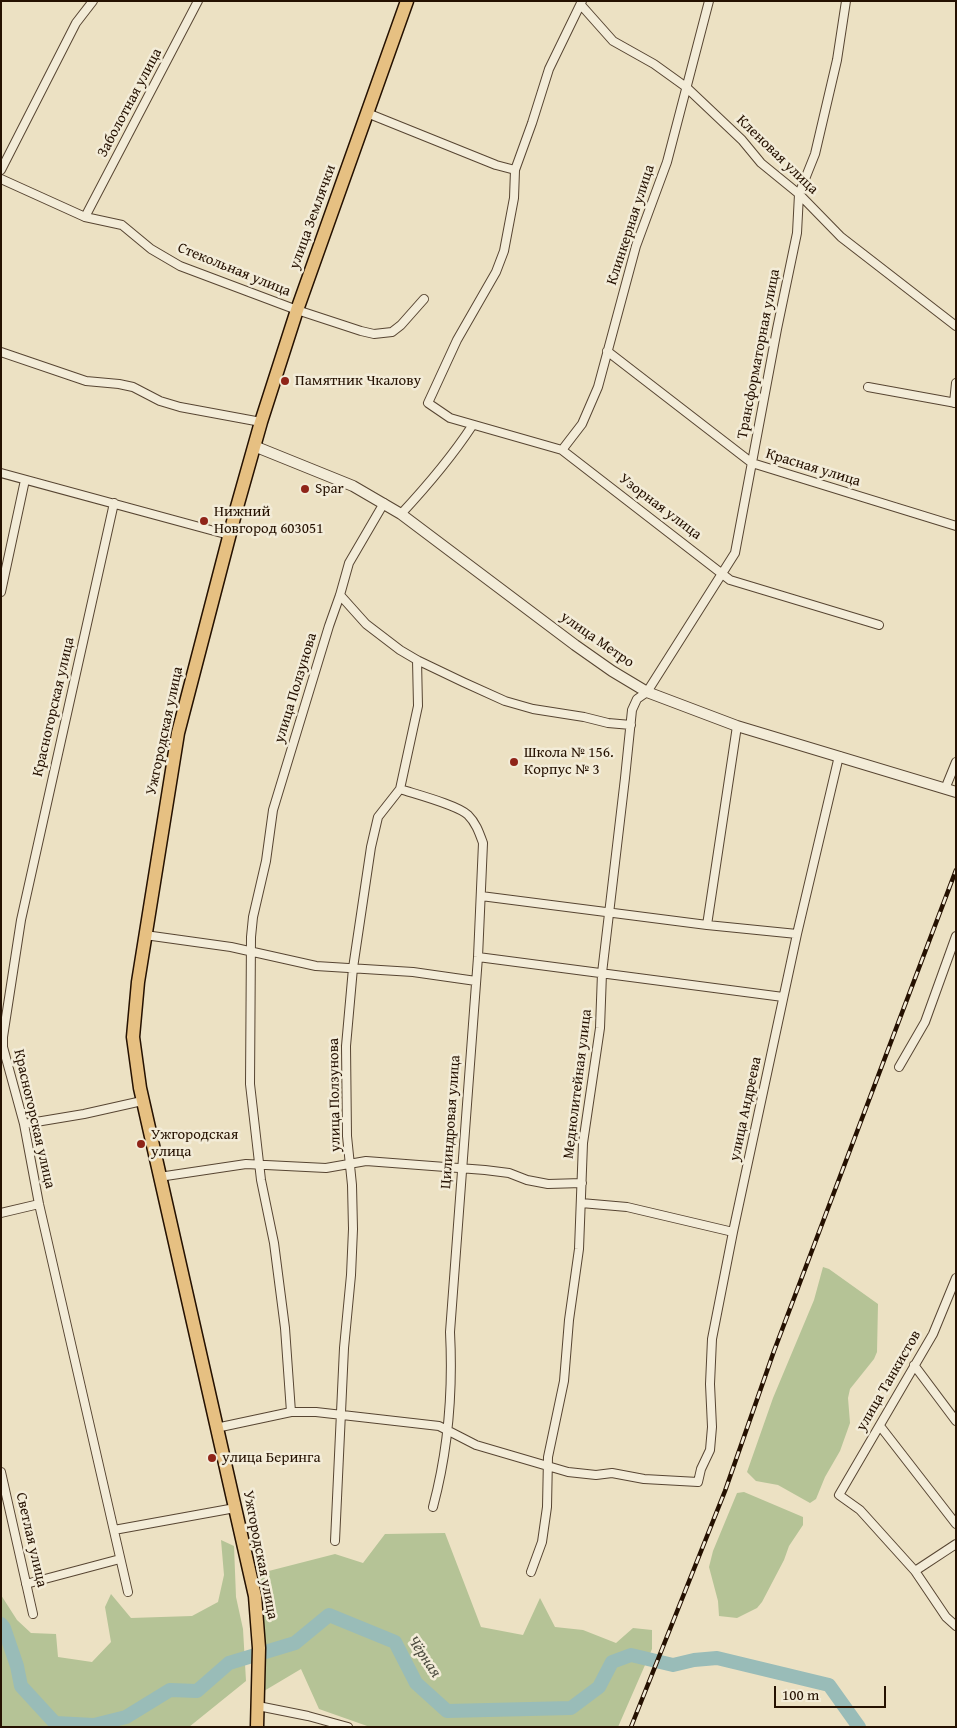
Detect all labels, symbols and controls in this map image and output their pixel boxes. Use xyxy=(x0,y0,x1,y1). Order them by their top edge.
street label: Заболотная улица xyxy=(94,46,166,160)
street label: Кленовая улица xyxy=(732,111,822,199)
street label: улица Землячки xyxy=(286,162,340,272)
street label: Клинкерная улица xyxy=(603,163,659,287)
street label: Стекольная улица xyxy=(175,239,293,301)
street label: Трансформаторная улица xyxy=(734,267,784,441)
place label: Памятник Чкалову xyxy=(295,372,421,390)
marker: Памятник Чкалову xyxy=(279,375,291,387)
street label: Красная улица xyxy=(763,445,863,491)
street label: Узорная улица xyxy=(615,470,705,544)
place label: Spar xyxy=(315,480,344,498)
marker: Spar xyxy=(299,483,311,495)
place label: Нижний Новгород 603051 xyxy=(214,503,323,538)
marker: Нижний Новгород 603051 xyxy=(198,515,210,527)
street label: улица Метро xyxy=(557,608,637,672)
street label: улица Ползунова xyxy=(271,631,321,745)
street label: Красногорская улица xyxy=(29,636,79,778)
street label: Ужгородская улица xyxy=(143,665,187,797)
place label: Школа № 156. Корпус № 3 xyxy=(524,744,614,779)
marker: Школа № 156. Корпус № 3 xyxy=(508,756,520,768)
street label: Меднолитейная улица xyxy=(560,1008,596,1160)
street label: улица Ползунова xyxy=(325,1038,345,1152)
street label: Красногорская улица xyxy=(9,1048,59,1190)
street label: Цилиндровая улица xyxy=(437,1054,465,1190)
street label: улица Андреева xyxy=(726,1055,766,1163)
place label: Ужгородская улица xyxy=(151,1126,238,1161)
marker: Ужгородская улица xyxy=(135,1138,147,1150)
street label: улица Танкистов xyxy=(853,1327,925,1435)
place label: улица Беринга xyxy=(222,1449,321,1467)
marker: улица Беринга xyxy=(206,1452,218,1464)
street label: Ужгородская улица xyxy=(239,1489,281,1621)
street label: Светлая улица xyxy=(11,1491,51,1589)
water label: Чёрная xyxy=(403,1632,445,1682)
scale bar xyxy=(777,1676,890,1708)
text: 100 m xyxy=(782,1684,819,1705)

